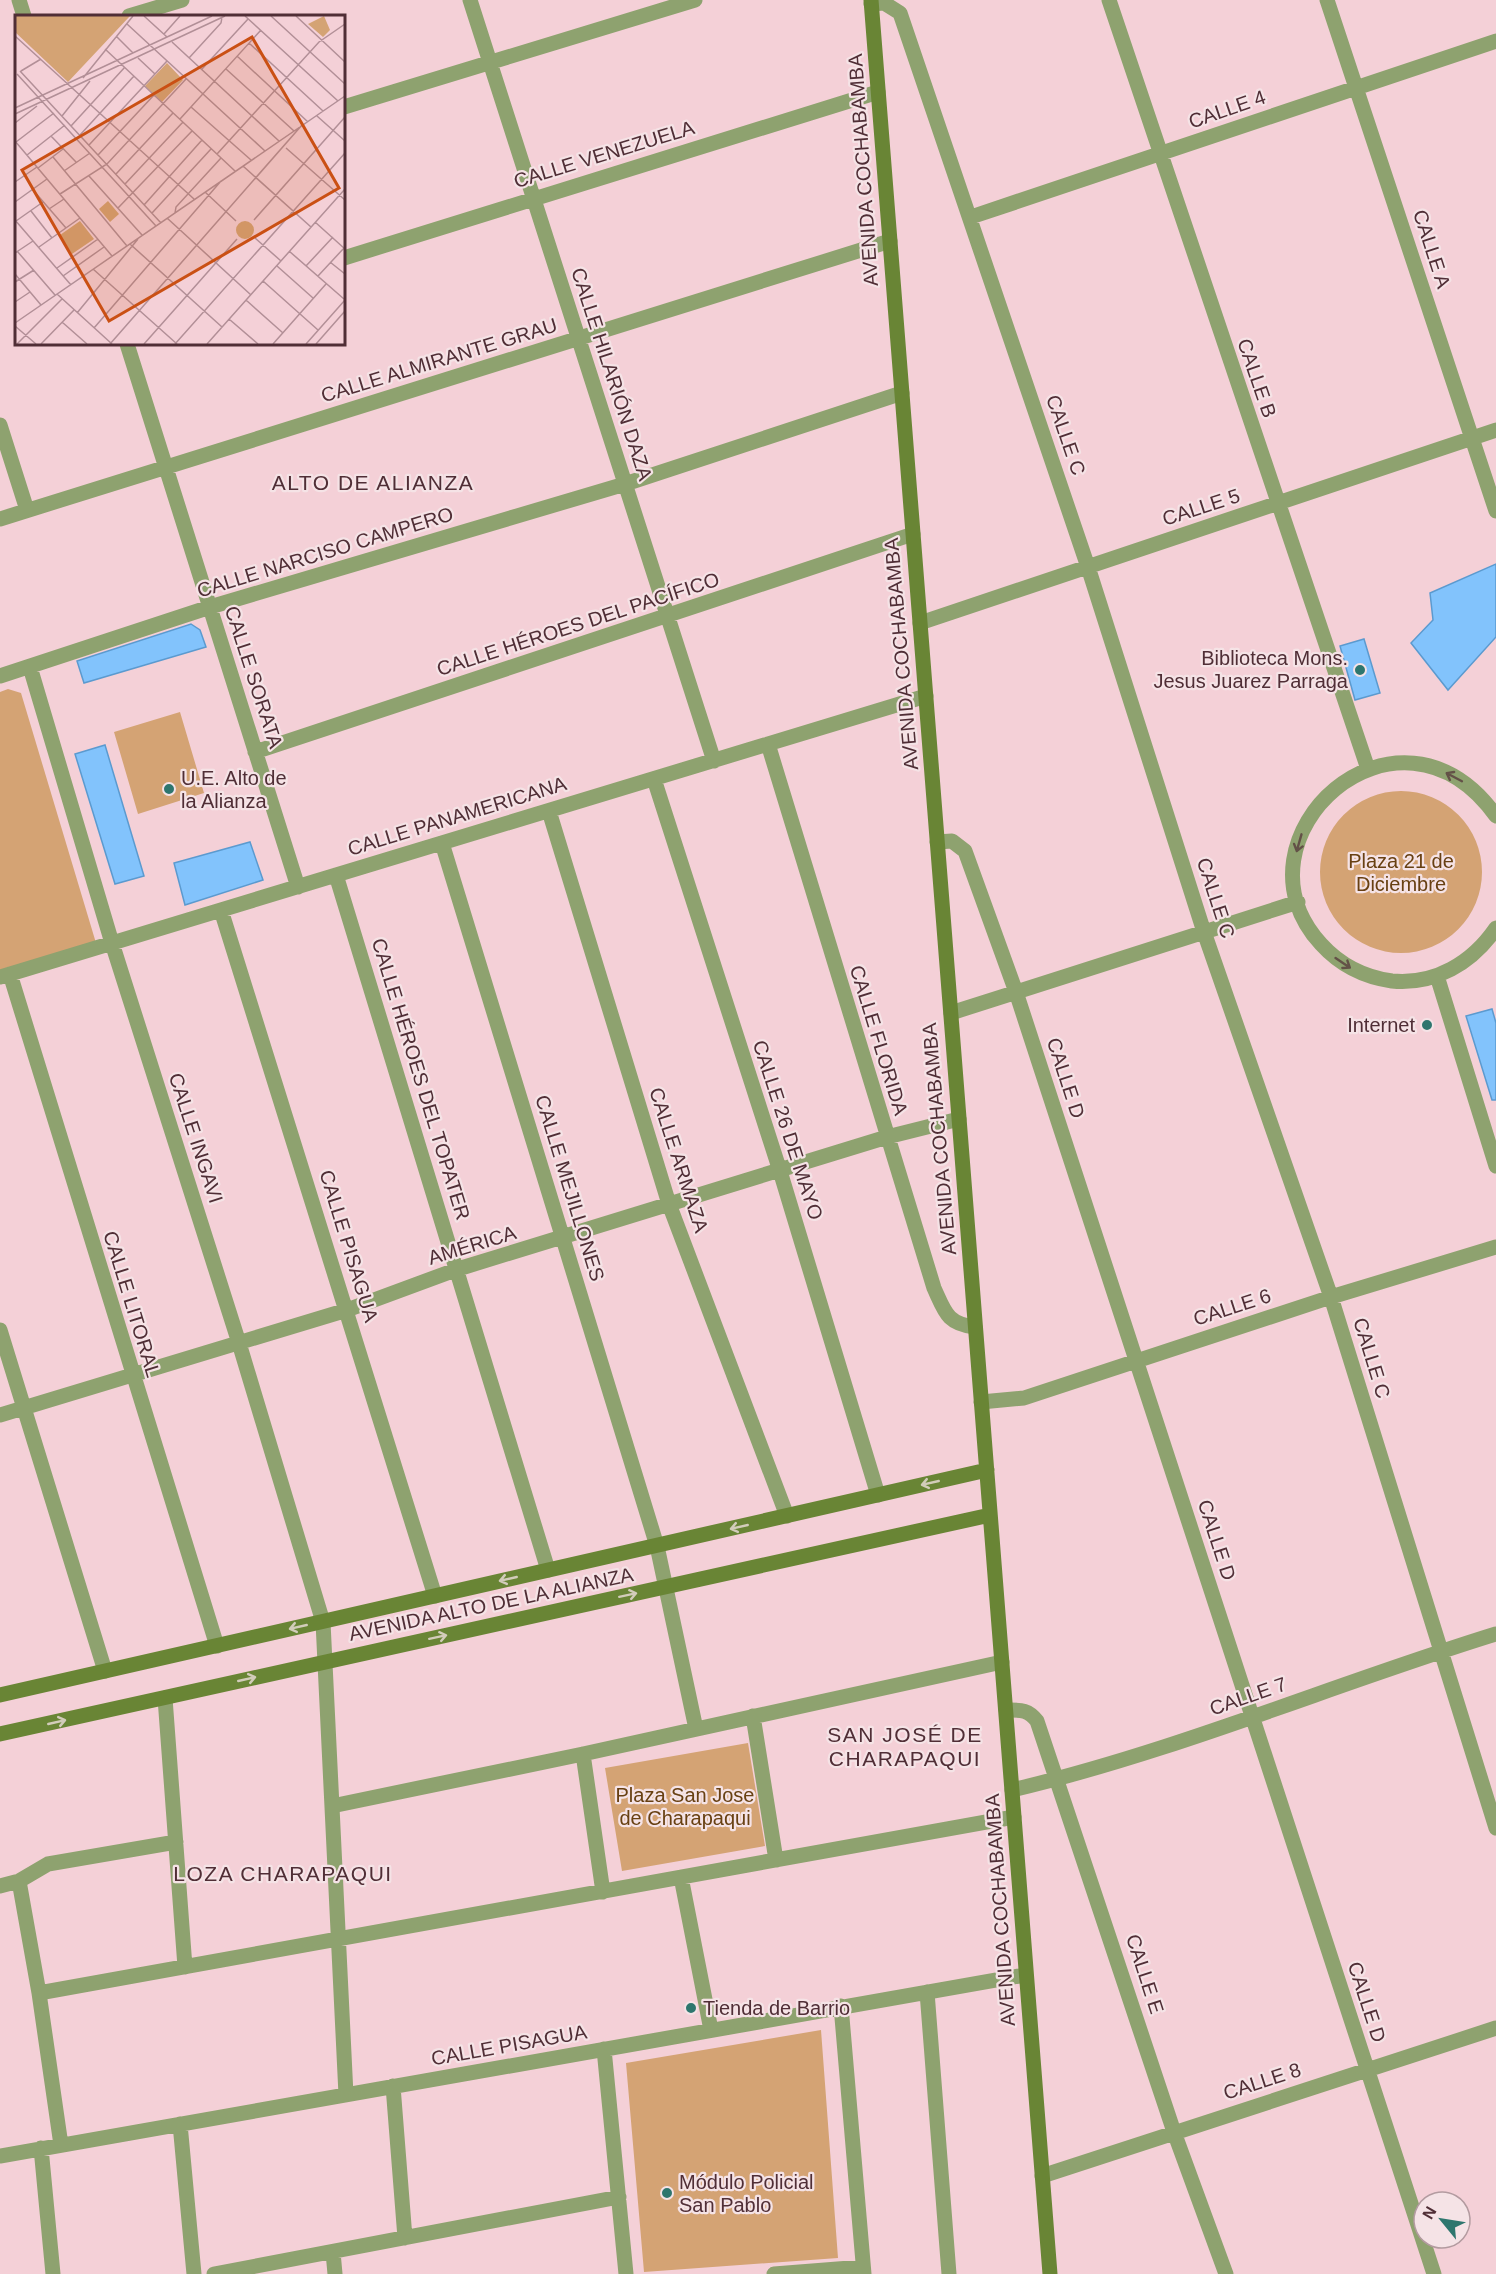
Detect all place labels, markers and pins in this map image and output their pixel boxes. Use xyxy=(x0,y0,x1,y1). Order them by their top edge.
place label: Biblioteca Mons. Jesus Juarez Parraga xyxy=(1153,647,1349,692)
marker: Biblioteca Mons. Jesus Juarez Parraga xyxy=(1353,663,1367,677)
place label: U.E. Alto de la Alianza xyxy=(181,767,287,812)
marker: U.E. Alto de la Alianza xyxy=(162,782,176,796)
place label: Internet xyxy=(1347,1014,1415,1036)
marker: Internet xyxy=(1420,1018,1434,1032)
place label: Tienda de Barrio xyxy=(703,1997,850,2019)
marker: Tienda de Barrio xyxy=(684,2001,698,2015)
place label: Módulo Policial San Pablo xyxy=(679,2171,814,2216)
marker: Módulo Policial San Pablo xyxy=(660,2186,674,2200)

